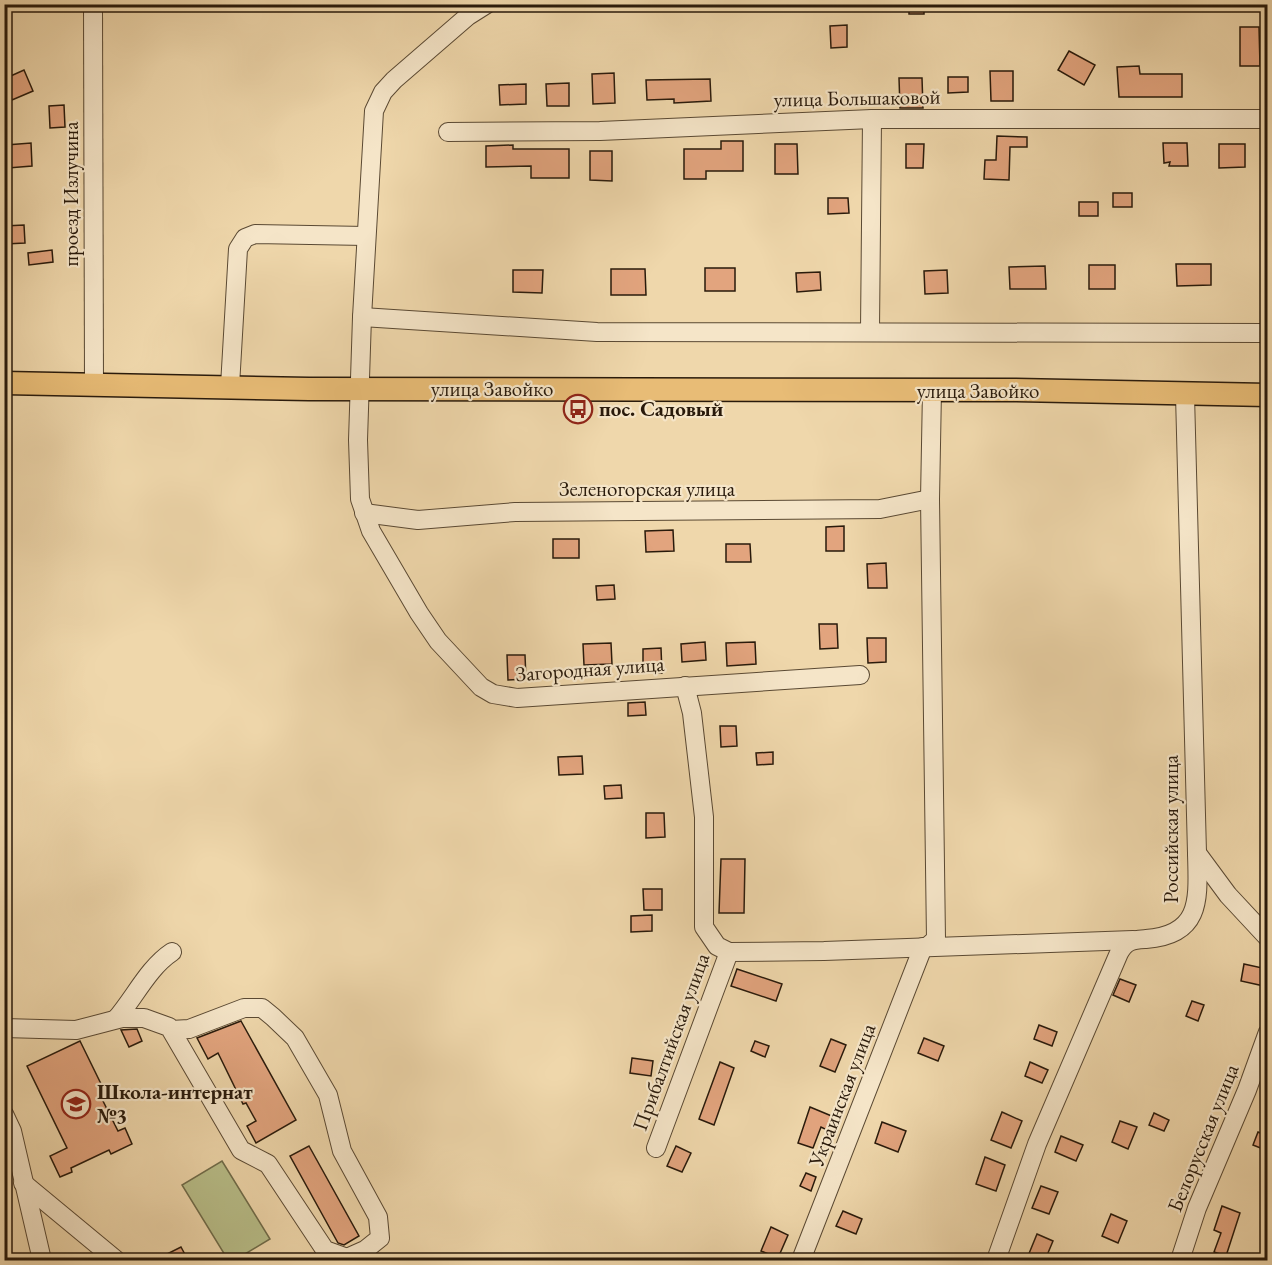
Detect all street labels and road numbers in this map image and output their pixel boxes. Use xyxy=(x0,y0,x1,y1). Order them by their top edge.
street label: улица Большаковой xyxy=(773,83,941,112)
street label: проезд Излучина xyxy=(57,121,84,267)
street label: улица Завойко xyxy=(431,375,553,402)
street label: улица Завойко xyxy=(917,377,1039,404)
street label: Зеленогорская улица xyxy=(559,475,736,502)
street label: Загородная улица xyxy=(515,650,666,687)
street label: Российская улица xyxy=(1157,754,1184,903)
street label: Прибалтийская улица xyxy=(626,949,715,1134)
street label: Украинская улица xyxy=(801,1019,881,1171)
street label: Белорусская улица xyxy=(1161,1059,1245,1216)

